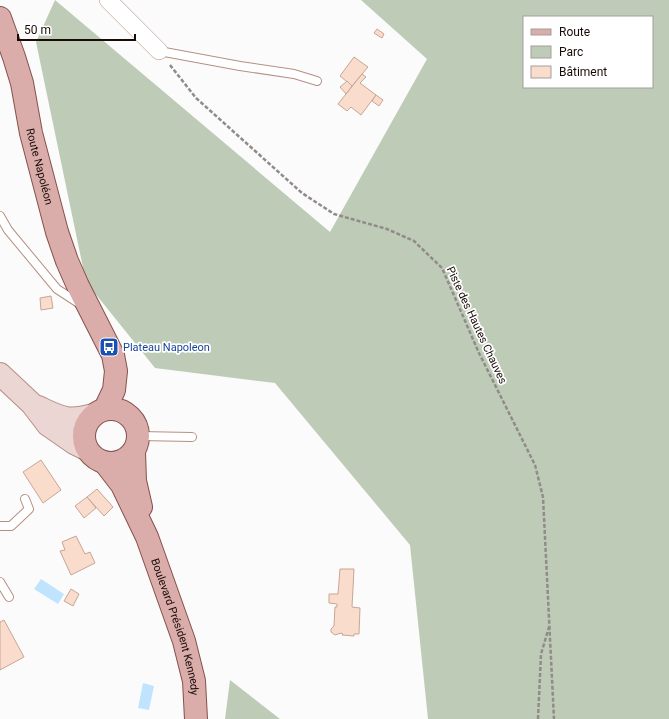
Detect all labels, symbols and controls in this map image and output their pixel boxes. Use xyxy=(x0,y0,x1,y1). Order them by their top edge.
scale bar xyxy=(18,16,135,42)
legend xyxy=(523,16,653,88)
text: 50 m xyxy=(24,23,51,37)
text: Route xyxy=(559,25,590,39)
text: Parc xyxy=(559,45,583,59)
text: Bâtiment xyxy=(559,65,607,79)
street label: Route Napoléon xyxy=(23,127,56,206)
street label: Piste des Hautes Chauves xyxy=(444,265,510,386)
bus stop icon: Plateau Napoleon xyxy=(98,336,120,358)
place label: Plateau Napoleon xyxy=(123,341,210,354)
street label: Boulevard Président Kennedy xyxy=(148,557,201,696)

